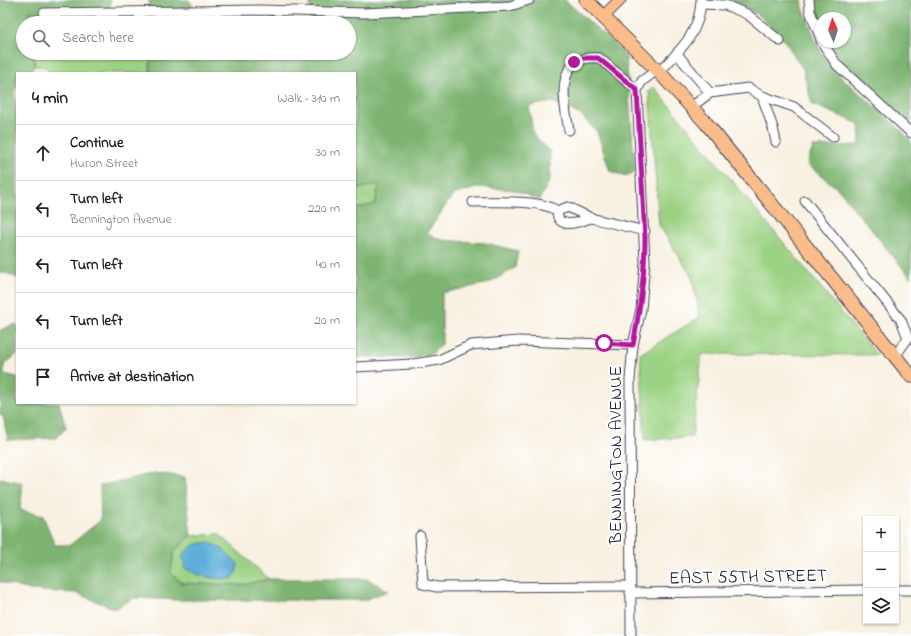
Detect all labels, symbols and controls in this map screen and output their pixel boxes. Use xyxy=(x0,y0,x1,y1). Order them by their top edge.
north arrow xyxy=(815,12,851,48)
search box xyxy=(16,16,356,60)
icon: search xyxy=(30,27,52,49)
text: Search here xyxy=(62,27,134,49)
route end xyxy=(565,53,583,71)
text: 4 min xyxy=(32,86,68,111)
text: Walk · 310 m xyxy=(277,89,340,108)
text: Continue xyxy=(70,132,124,154)
icon: ahead xyxy=(32,142,54,164)
text: 30 m xyxy=(316,143,340,162)
text: Huron Street xyxy=(70,154,138,173)
text: Turn left xyxy=(70,188,123,210)
icon: left xyxy=(32,198,54,220)
text: 220 m xyxy=(308,199,340,218)
text: Bennington Avenue xyxy=(70,210,172,229)
icon: left xyxy=(32,254,54,276)
text: Turn left xyxy=(70,254,123,276)
text: 40 m xyxy=(316,255,340,274)
icon: left xyxy=(32,310,54,332)
text: Turn left xyxy=(70,310,123,332)
text: 20 m xyxy=(315,311,340,330)
route start xyxy=(595,334,613,352)
icon: arrive xyxy=(32,366,54,388)
text: Arrive at destination xyxy=(70,366,194,388)
street label: BENNINGTON AVENUE xyxy=(604,366,630,545)
map controls xyxy=(863,516,899,624)
button: + xyxy=(863,516,899,552)
button: − xyxy=(863,552,899,588)
street label: EAST 55TH STREET xyxy=(669,564,827,592)
button: layers xyxy=(863,588,899,624)

